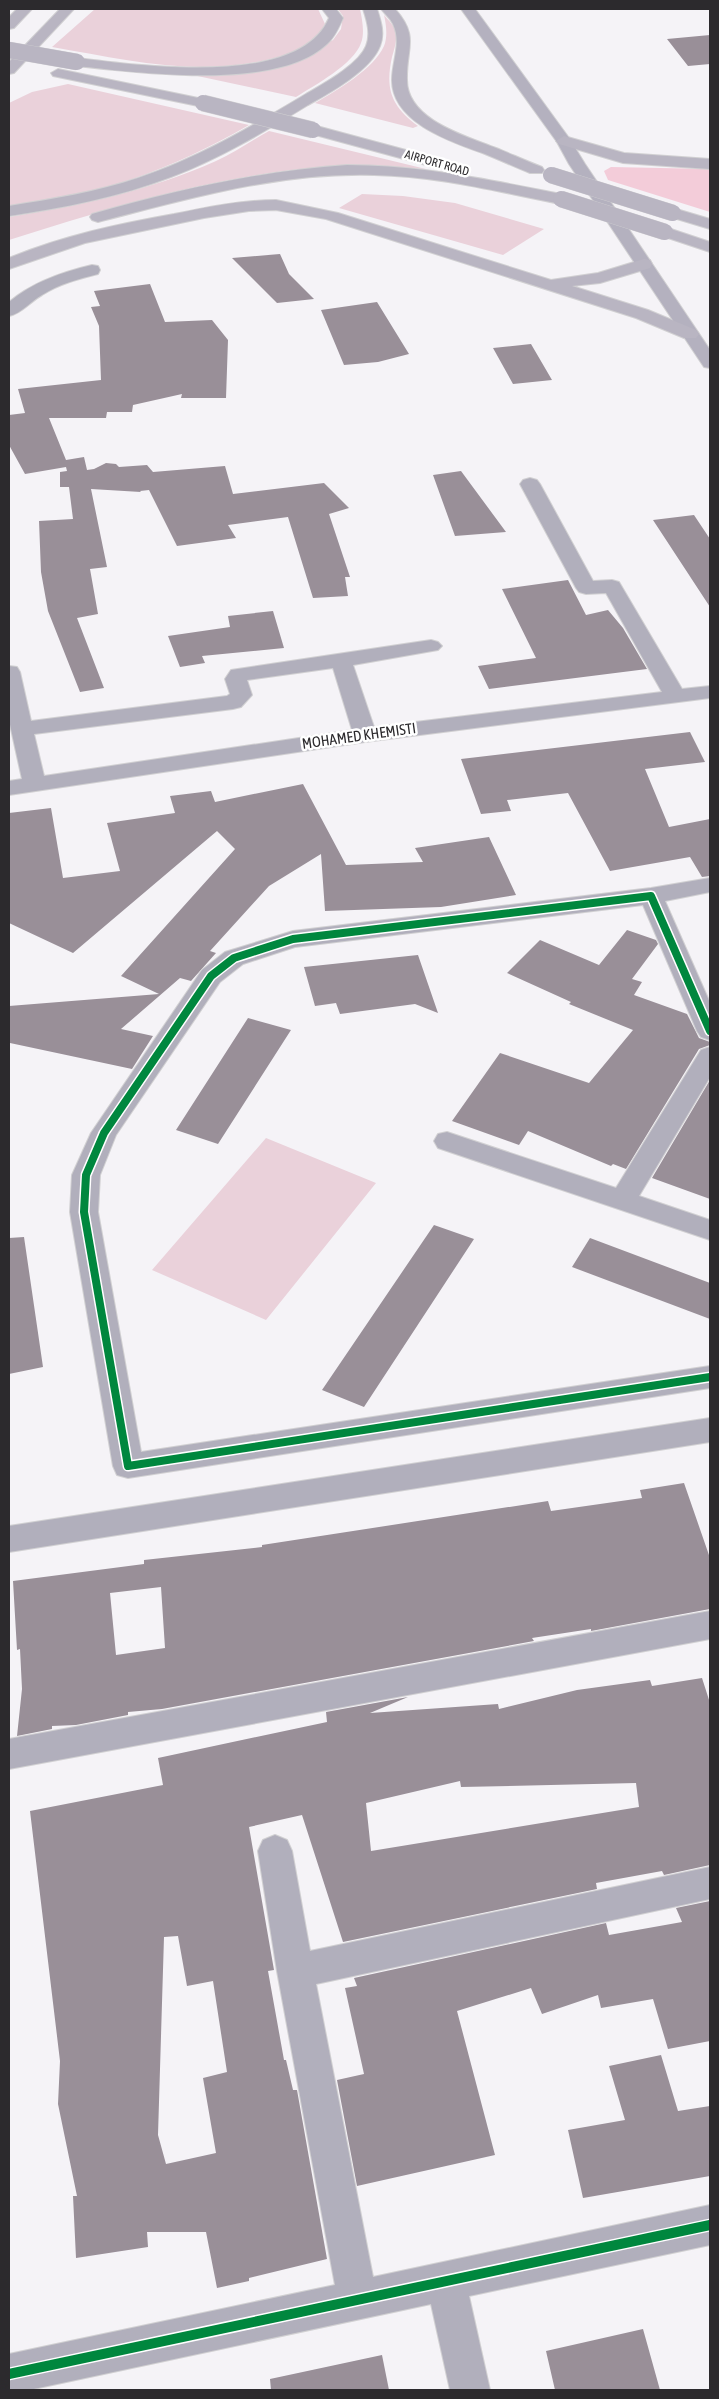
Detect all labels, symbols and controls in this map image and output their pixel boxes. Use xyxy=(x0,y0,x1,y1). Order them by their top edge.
street label: AIRPORT ROAD xyxy=(403,147,471,179)
street label: MOHAMED KHEMISTI xyxy=(301,719,417,752)

